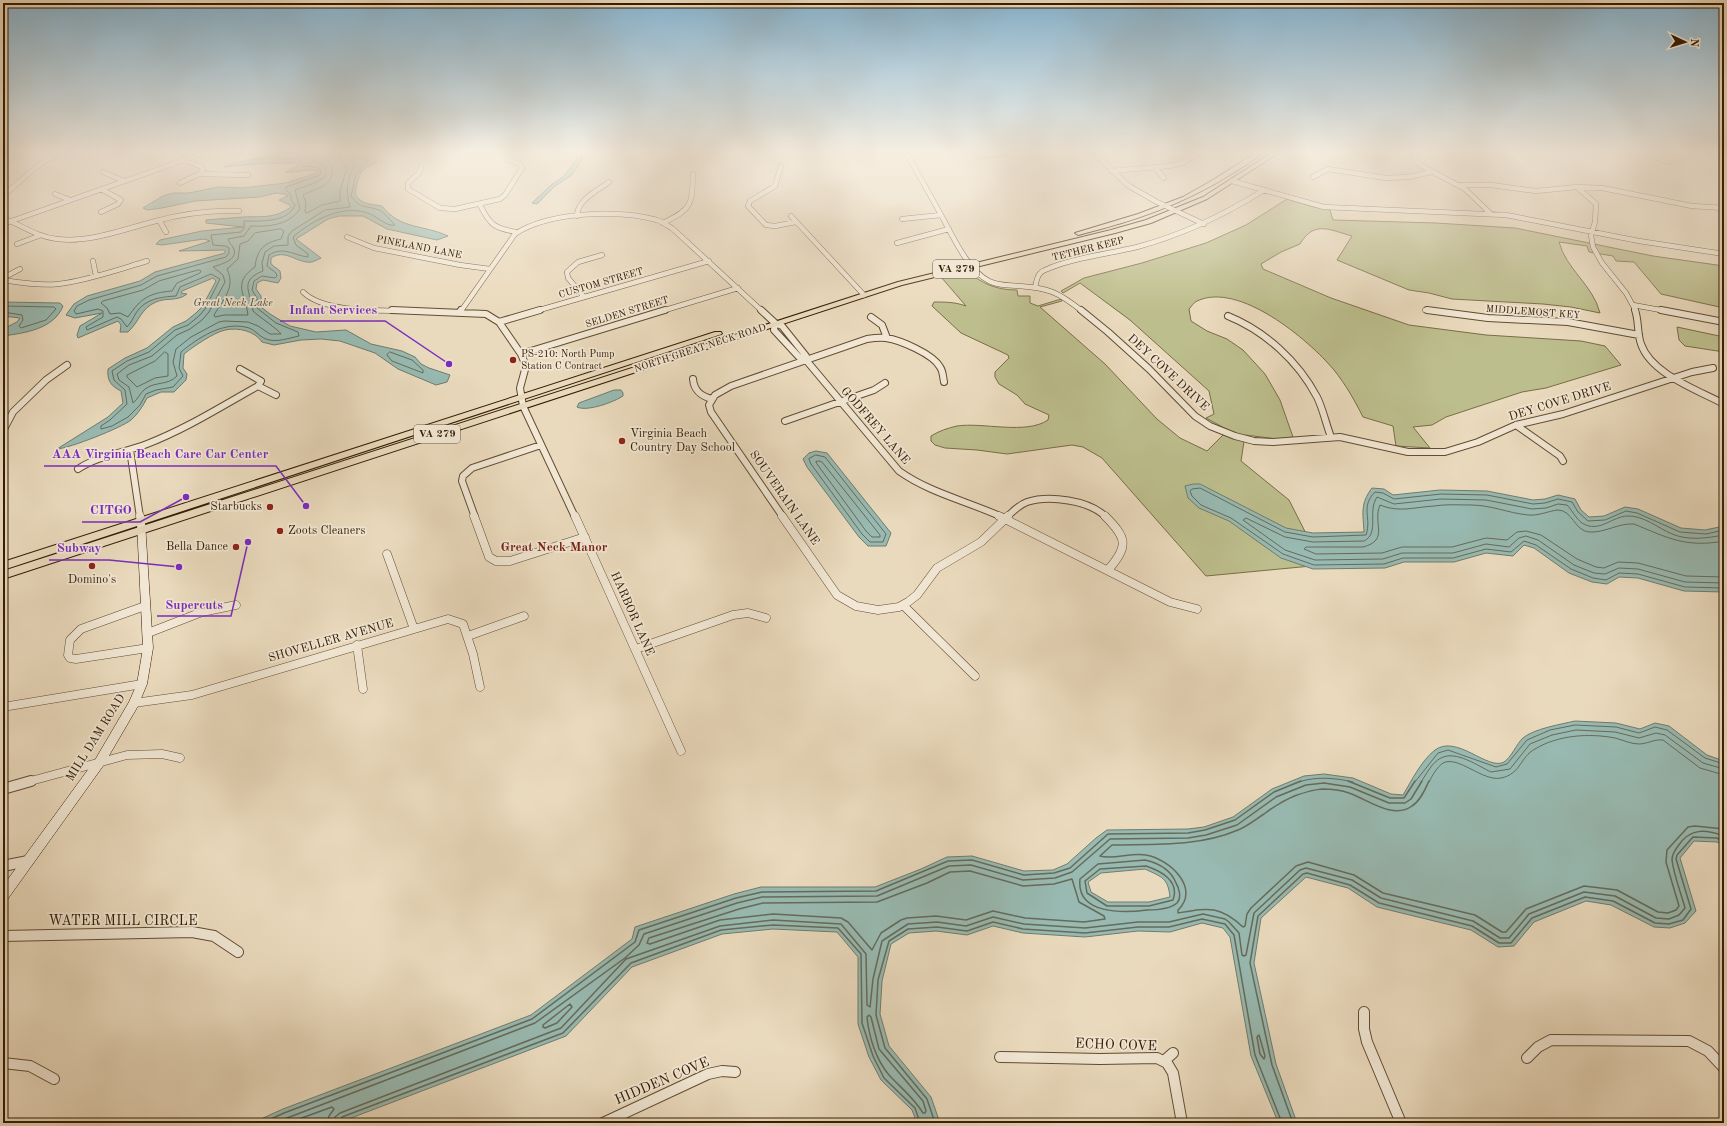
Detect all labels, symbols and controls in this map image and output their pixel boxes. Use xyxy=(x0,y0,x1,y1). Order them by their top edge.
north arrow xyxy=(1665,22,1705,62)
text: N xyxy=(1688,38,1699,48)
street label: PINELAND LANE xyxy=(375,234,463,260)
street label: TETHER KEEP xyxy=(1051,235,1125,263)
road number: VA 279 xyxy=(933,260,979,278)
street label: CUSTOM STREET xyxy=(558,266,644,300)
street label: SELDEN STREET xyxy=(584,295,670,329)
callout: Infant Services xyxy=(280,296,385,321)
water label: Great Neck Lake xyxy=(193,298,273,309)
text: Infant Services xyxy=(289,304,377,317)
street label: MIDDLEMOST KEY xyxy=(1485,304,1581,320)
street label: NORTH GREAT NECK ROAD xyxy=(633,322,767,374)
street label: DEY COVE DRIVE xyxy=(1125,332,1211,414)
place label: PS-210: North Pump Station C Contract xyxy=(521,349,614,371)
marker: PS-210: North Pump Station C Contract xyxy=(508,355,518,365)
street label: DEY COVE DRIVE xyxy=(1507,381,1613,423)
street label: GODFREY LANE xyxy=(838,385,912,467)
road number: VA 279 xyxy=(414,425,460,443)
place label: Virginia Beach Country Day School xyxy=(630,428,735,454)
marker: Virginia Beach Country Day School xyxy=(617,436,627,446)
callout: AAA Virginia Beach Care Car Center xyxy=(44,441,276,466)
text: AAA Virginia Beach Care Car Center xyxy=(52,448,269,461)
street label: SOUVERAIN LANE xyxy=(747,449,821,547)
callout: CITGO xyxy=(82,497,140,522)
place label: Starbucks xyxy=(210,501,262,513)
marker: Starbucks xyxy=(265,502,275,512)
text: CITGO xyxy=(90,504,132,517)
place label: Zoots Cleaners xyxy=(288,525,365,537)
marker: Zoots Cleaners xyxy=(275,526,285,536)
callout: Subway xyxy=(49,535,109,560)
place label: Bella Dance xyxy=(166,541,228,553)
district label: Great Neck Manor xyxy=(501,541,608,554)
text: Subway xyxy=(57,542,101,555)
marker: Bella Dance xyxy=(231,542,241,552)
marker: Domino's xyxy=(87,561,97,571)
street label: HARBOR LANE xyxy=(608,570,656,658)
place label: Domino's xyxy=(68,574,116,586)
callout: Supercuts xyxy=(157,591,231,616)
text: Supercuts xyxy=(165,599,223,612)
street label: SHOVELLER AVENUE xyxy=(267,617,395,665)
street label: MILL DAM ROAD xyxy=(64,692,128,784)
street label: WATER MILL CIRCLE xyxy=(48,914,198,928)
street label: ECHO COVE xyxy=(1075,1037,1157,1053)
street label: HIDDEN COVE xyxy=(613,1055,711,1107)

